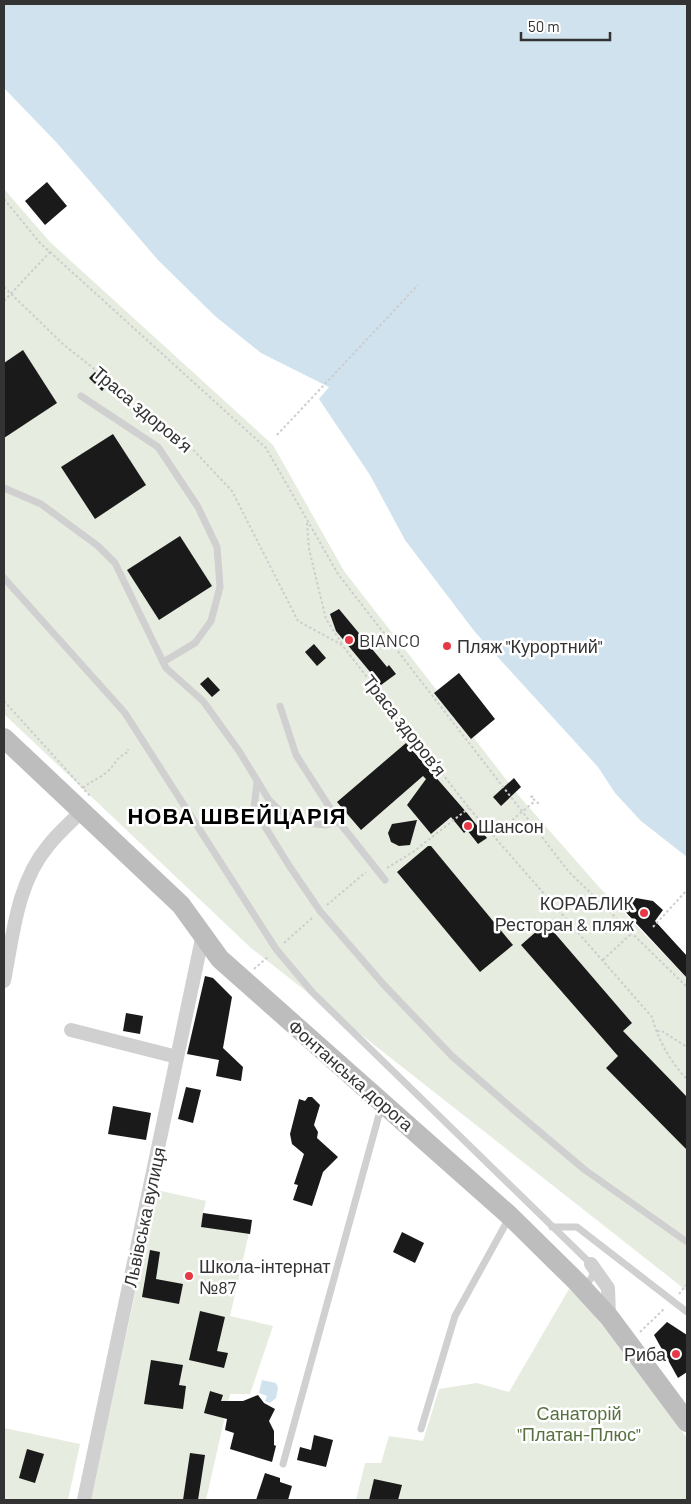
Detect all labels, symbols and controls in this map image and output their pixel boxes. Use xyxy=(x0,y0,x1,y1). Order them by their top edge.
scale bar xyxy=(521,10,610,42)
text: 50 m xyxy=(528,17,560,35)
street label: Траса здоров’я xyxy=(89,361,197,457)
place label: BIANCO xyxy=(359,629,420,651)
marker: BIANCO xyxy=(343,634,355,646)
place label: Пляж "Курортний" xyxy=(457,635,603,657)
marker: Пляж "Курортний" xyxy=(441,640,453,652)
street label: Траса здоров’я xyxy=(359,670,451,780)
district label: НОВА ШВЕЙЦАРІЯ xyxy=(127,802,347,829)
place label: Шансон xyxy=(478,815,544,837)
marker: Шансон xyxy=(462,820,474,832)
place label: КОРАБЛИК Ресторан & пляж xyxy=(495,892,635,935)
marker: КОРАБЛИК Ресторан & пляж xyxy=(638,907,650,919)
street label: Фонтанська дорога xyxy=(284,1015,419,1136)
street label: Львівська вулиця xyxy=(118,1145,170,1289)
place label: Школа-інтернат №87 xyxy=(199,1255,331,1298)
marker: Школа-інтернат №87 xyxy=(183,1270,195,1282)
place label: Риба xyxy=(624,1343,667,1365)
marker: Риба xyxy=(670,1348,682,1360)
park label: Санаторій "Платан-Плюс" xyxy=(517,1402,641,1445)

